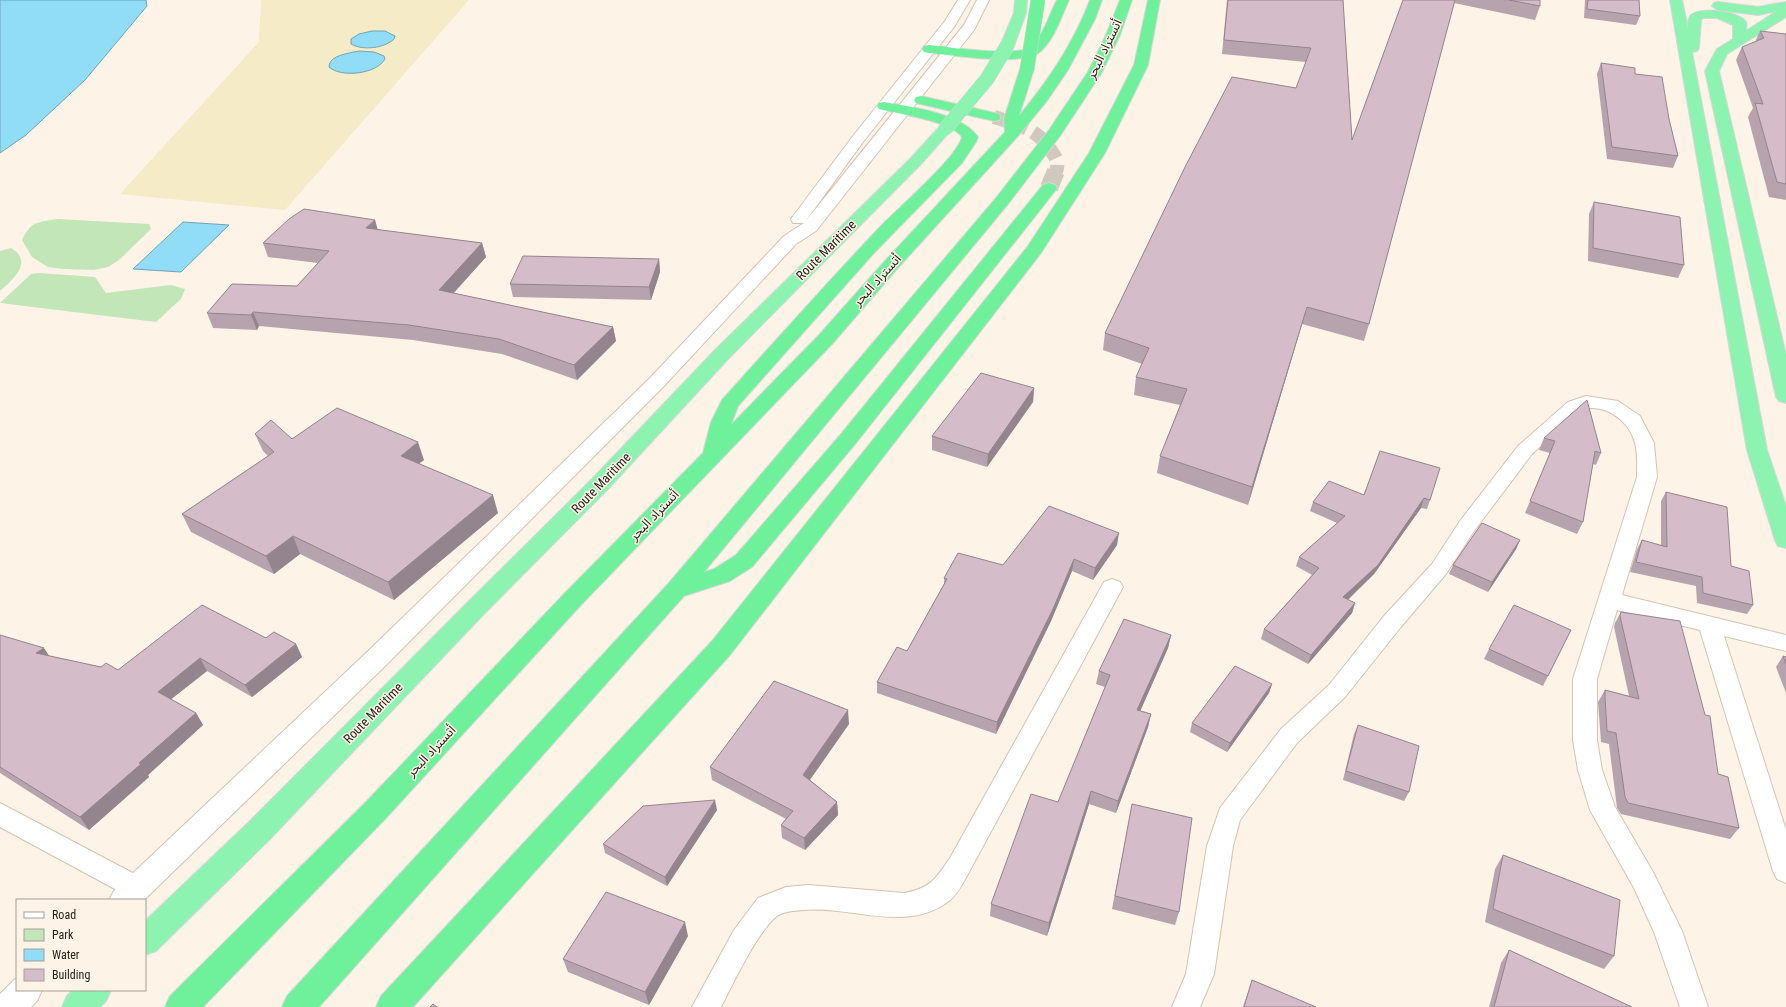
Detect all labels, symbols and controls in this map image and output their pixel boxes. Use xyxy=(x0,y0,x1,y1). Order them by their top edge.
street label: أتستراد البحر xyxy=(1082,17,1125,82)
street label: Route Maritime xyxy=(793,217,859,283)
street label: أتستراد البحر xyxy=(849,251,904,310)
street label: Route Maritime xyxy=(568,450,634,516)
street label: أتستراد البحر xyxy=(625,486,682,544)
street label: Route Maritime xyxy=(340,680,406,746)
street label: أتستراد البحر xyxy=(402,722,458,780)
legend xyxy=(16,899,146,991)
text: Road xyxy=(52,908,76,922)
text: Park xyxy=(52,928,74,942)
text: Water xyxy=(52,948,80,962)
text: Building xyxy=(52,968,90,982)

